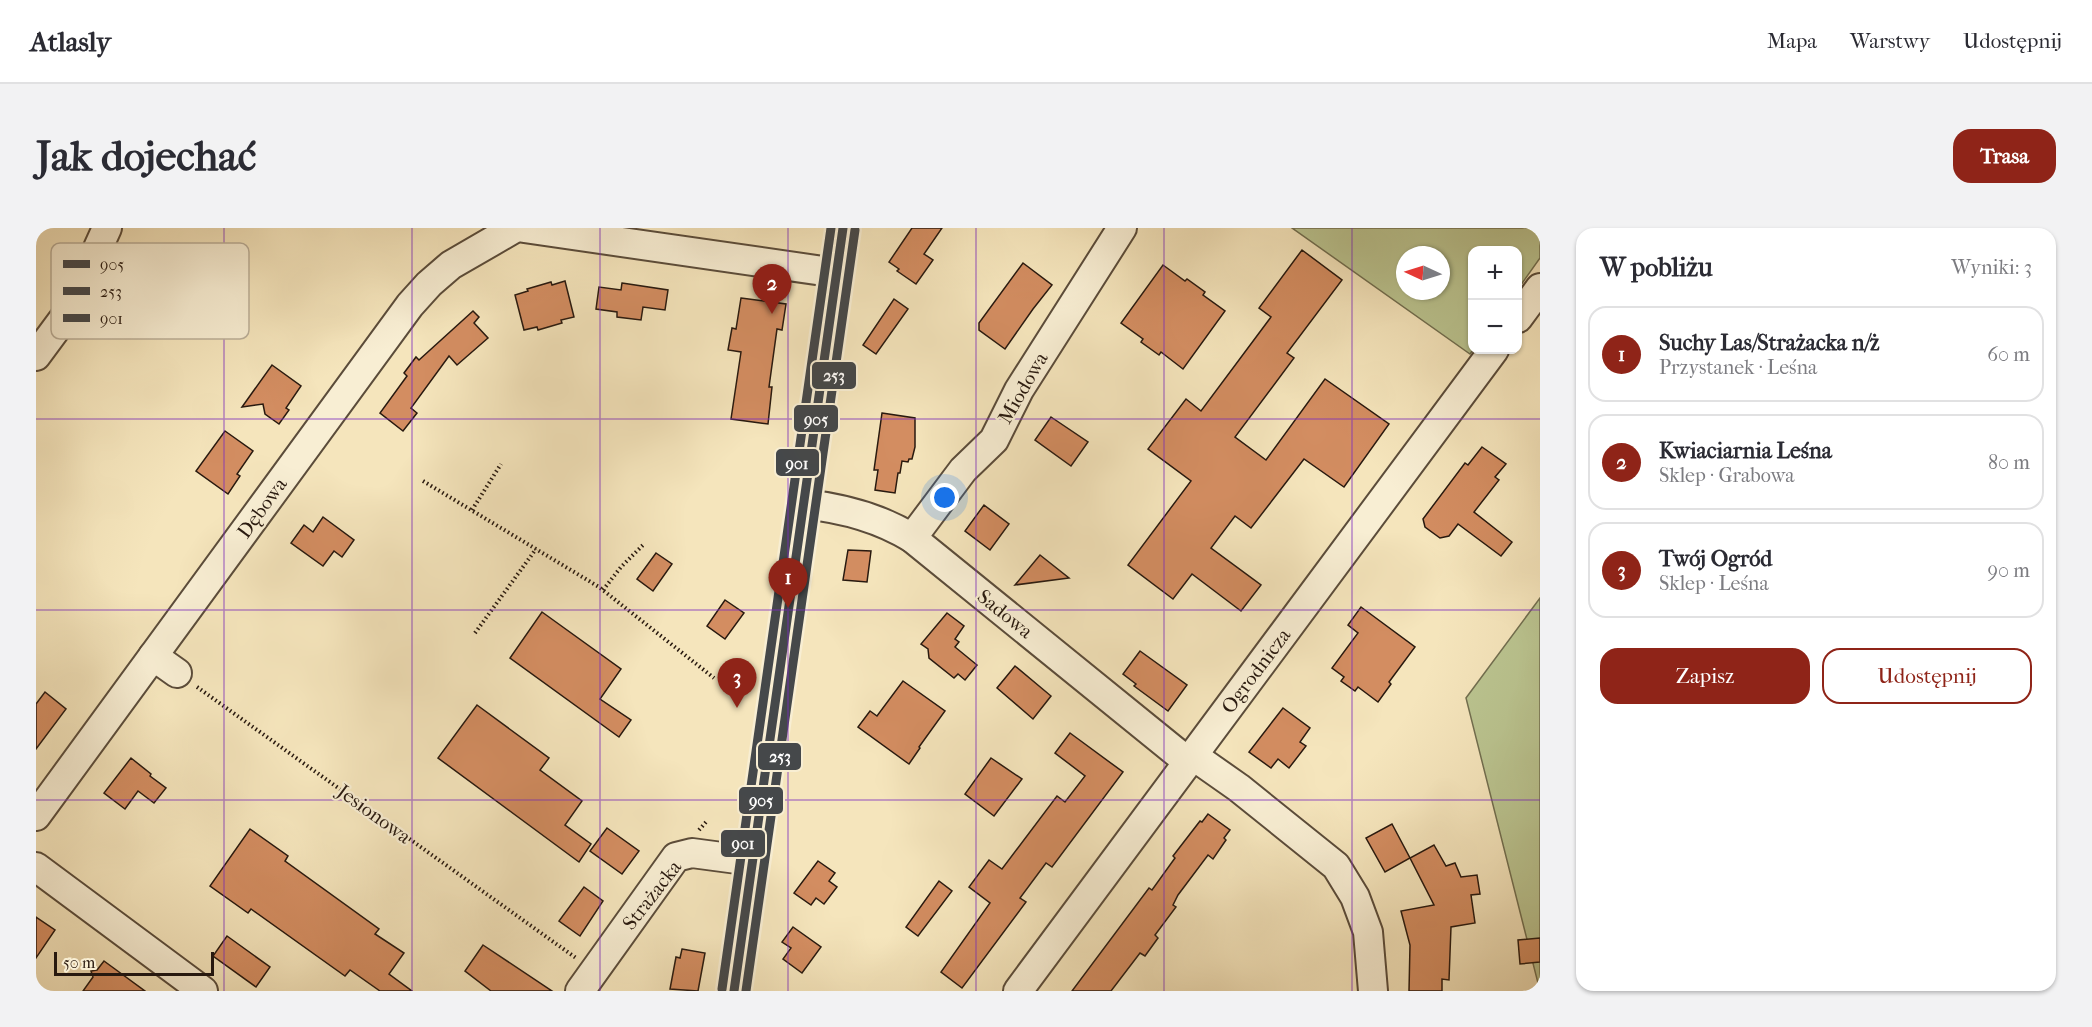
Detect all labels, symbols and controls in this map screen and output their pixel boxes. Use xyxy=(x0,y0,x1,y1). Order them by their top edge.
text: Atlasly xyxy=(30,25,111,58)
text: Mapa xyxy=(1767,29,1817,53)
text: Warstwy xyxy=(1850,29,1930,53)
text: Udostępnij xyxy=(1963,29,2062,53)
button: Trasa xyxy=(1953,129,2056,183)
text: Jak dojechać xyxy=(36,132,256,181)
legend xyxy=(51,243,249,339)
north arrow xyxy=(1396,246,1450,300)
map controls xyxy=(1468,246,1522,354)
button: + xyxy=(1468,246,1522,300)
text: W pobliżu xyxy=(1600,252,1713,283)
text: 905 xyxy=(100,255,124,274)
text: Wyniki: 3 xyxy=(1951,256,2032,279)
pin: 2 xyxy=(752,264,792,314)
text: 253 xyxy=(100,282,122,301)
button: − xyxy=(1468,300,1522,354)
text: 901 xyxy=(100,309,123,328)
text: Suchy Las/Strażacka n/ż xyxy=(1659,330,1880,356)
text: 1 xyxy=(1618,343,1625,366)
text: 60 m xyxy=(1987,343,2030,366)
street label: Miodowa xyxy=(993,348,1053,428)
text: Przystanek · Leśna xyxy=(1659,356,1817,379)
line badge: 253 xyxy=(811,361,857,390)
text: 253 xyxy=(823,366,845,386)
line badge: 905 xyxy=(793,404,839,433)
text: 905 xyxy=(803,410,828,430)
text: Kwiaciarnia Leśna xyxy=(1659,438,1832,464)
line badge: 901 xyxy=(775,448,820,477)
text: 2 xyxy=(1616,451,1627,474)
text: 80 m xyxy=(1988,451,2030,474)
text: 901 xyxy=(785,454,809,474)
text: Sklep · Grabowa xyxy=(1659,464,1794,487)
street label: Dębowa xyxy=(232,473,292,543)
your location xyxy=(930,483,959,512)
text: Twój Ogród xyxy=(1659,546,1772,572)
pin: 1 xyxy=(768,558,807,608)
text: 3 xyxy=(1617,559,1626,582)
text: 90 m xyxy=(1988,559,2030,582)
text: Sklep · Leśna xyxy=(1659,572,1769,595)
street label: Sadowa xyxy=(973,585,1038,644)
street label: Ogrodnicza xyxy=(1217,623,1296,718)
button: Zapisz xyxy=(1600,648,1810,704)
button: Udostępnij xyxy=(1822,648,2032,704)
pin: 3 xyxy=(718,658,756,708)
line badge: 253 xyxy=(757,742,802,771)
text: 253 xyxy=(769,747,791,767)
street label: Jesionowa xyxy=(331,778,416,849)
line badge: 905 xyxy=(738,786,784,815)
text: 905 xyxy=(748,791,773,811)
line badge: 901 xyxy=(720,829,766,858)
text: 901 xyxy=(731,834,755,854)
street label: Strażacka xyxy=(618,855,687,934)
scale bar xyxy=(54,949,214,976)
text: 50 m xyxy=(63,953,95,972)

